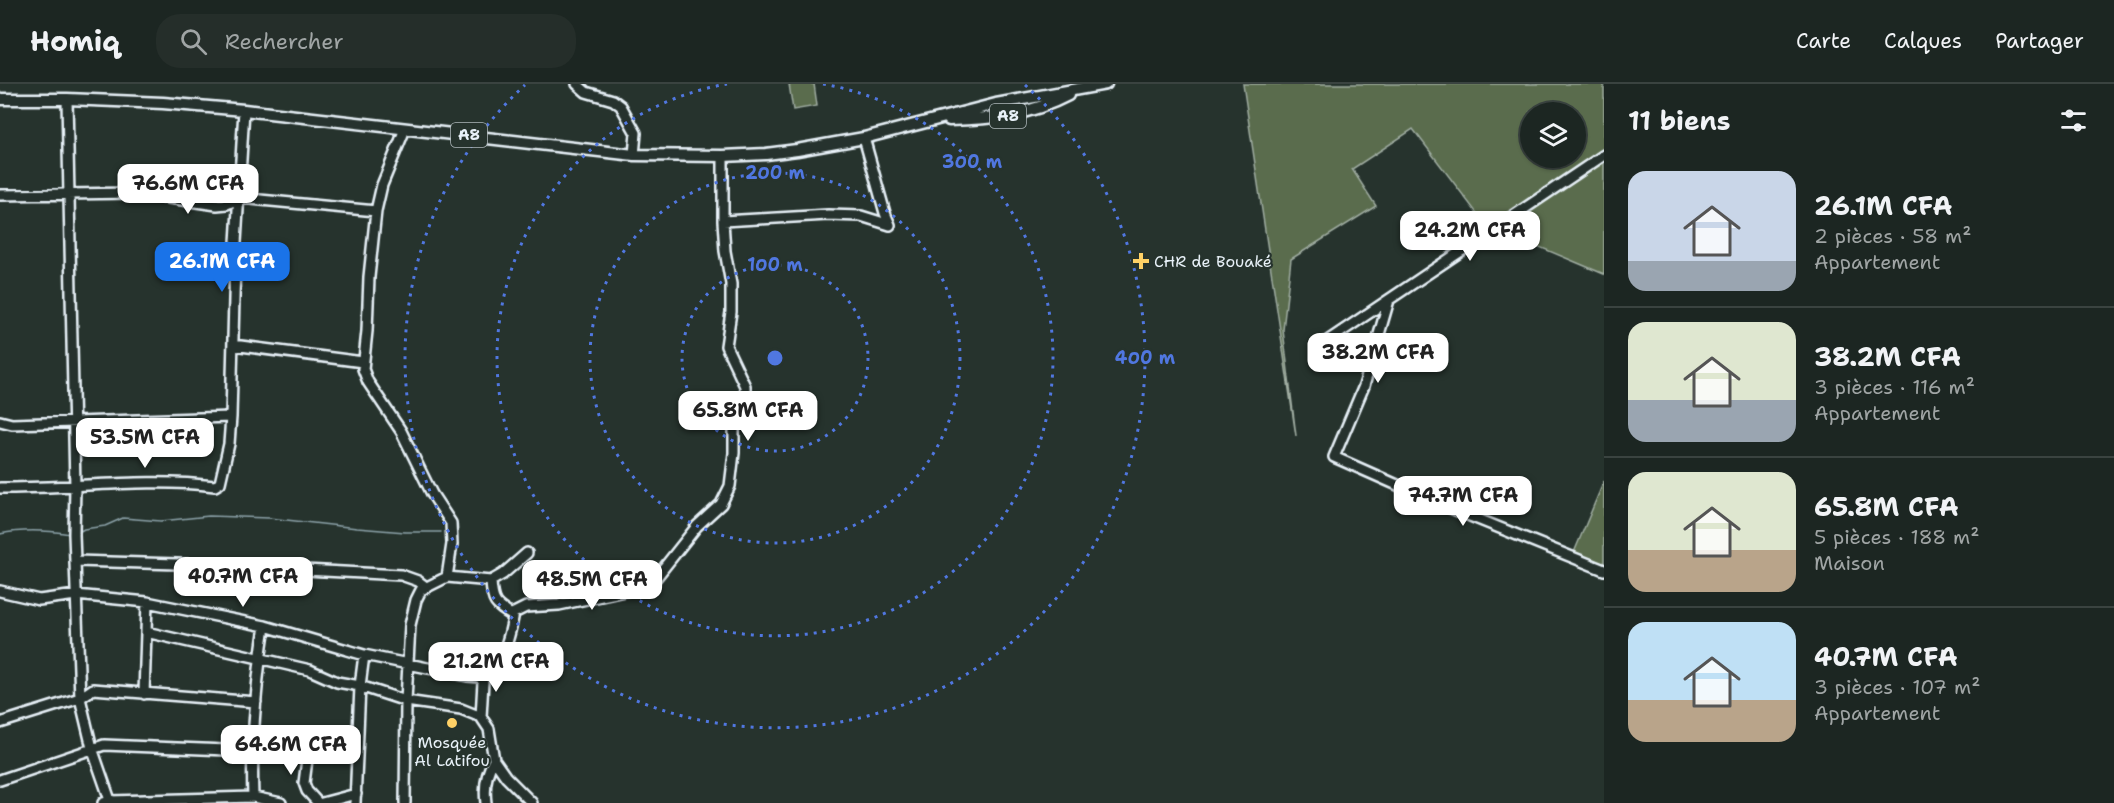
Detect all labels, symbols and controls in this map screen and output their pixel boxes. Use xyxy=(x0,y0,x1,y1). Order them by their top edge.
search box xyxy=(156,14,576,68)
text: Homiq xyxy=(30,22,120,60)
icon: search xyxy=(177,25,210,58)
text: Rechercher xyxy=(225,27,344,56)
text: Carte xyxy=(1796,27,1851,55)
text: Calques xyxy=(1884,27,1962,55)
text: Partager xyxy=(1995,27,2084,55)
map controls xyxy=(1520,102,1586,168)
button: layers xyxy=(1520,102,1586,168)
text: 11 biens xyxy=(1628,103,1731,138)
road number: A8 xyxy=(990,104,1026,128)
icon: filters xyxy=(2057,104,2090,137)
road number: A8 xyxy=(451,123,487,147)
text: 300 m xyxy=(942,150,1003,174)
text: 200 m xyxy=(745,161,806,185)
pin: 76.6M CFA xyxy=(119,164,257,215)
text: 76.6M CFA xyxy=(132,170,244,196)
text: 26.1M CFA xyxy=(1814,188,1952,223)
icon: home xyxy=(1676,195,1748,267)
pin: 24.2M CFA xyxy=(1401,211,1539,262)
text: 24.2M CFA xyxy=(1414,217,1526,243)
text: 2 pièces · 58 m² xyxy=(1814,223,1971,249)
pin: 26.1M CFA xyxy=(153,242,291,293)
text: 26.1M CFA xyxy=(169,248,275,274)
text: Appartement xyxy=(1814,249,1940,275)
place label: CHR de Bouaké xyxy=(1154,251,1272,272)
marker: CHR de Bouaké xyxy=(1132,252,1150,270)
text: 100 m xyxy=(747,253,803,277)
pin: 38.2M CFA xyxy=(1309,333,1447,384)
text: 38.2M CFA xyxy=(1321,339,1435,365)
text: 38.2M CFA xyxy=(1814,339,1961,374)
text: 400 m xyxy=(1115,346,1176,370)
icon: home xyxy=(1676,346,1748,418)
centre of rings xyxy=(765,348,785,368)
text: 3 pièces · 116 m² xyxy=(1814,374,1975,400)
pin: 65.8M CFA xyxy=(679,391,817,442)
text: 65.8M CFA xyxy=(692,397,804,423)
text: Appartement xyxy=(1814,400,1940,426)
pin: 53.5M CFA xyxy=(76,418,214,469)
text: 53.5M CFA xyxy=(90,424,200,450)
pin: 74.7M CFA xyxy=(1394,476,1532,527)
text: 74.7M CFA xyxy=(1408,482,1518,508)
text: 65.8M CFA xyxy=(1814,489,1959,524)
icon: home xyxy=(1676,496,1748,568)
text: 5 pièces · 188 m² xyxy=(1814,524,1979,550)
text: Maison xyxy=(1814,550,1885,576)
pin: 40.7M CFA xyxy=(174,557,312,608)
pin: 48.5M CFA xyxy=(523,560,661,611)
text: 40.7M CFA xyxy=(188,563,298,589)
text: 48.5M CFA xyxy=(536,566,648,592)
text: 40.7M CFA xyxy=(1814,639,1958,674)
pin: 21.2M CFA xyxy=(427,642,565,693)
icon: home xyxy=(1676,646,1748,718)
text: 21.2M CFA xyxy=(442,648,550,674)
text: 3 pièces · 107 m² xyxy=(1814,674,1980,700)
text: Appartement xyxy=(1814,700,1940,726)
marker: Mosquée Al Latifou xyxy=(445,716,459,730)
pin: 64.6M CFA xyxy=(222,725,360,776)
text: 64.6M CFA xyxy=(235,731,347,757)
place label: Mosquée Al Latifou xyxy=(414,732,490,771)

